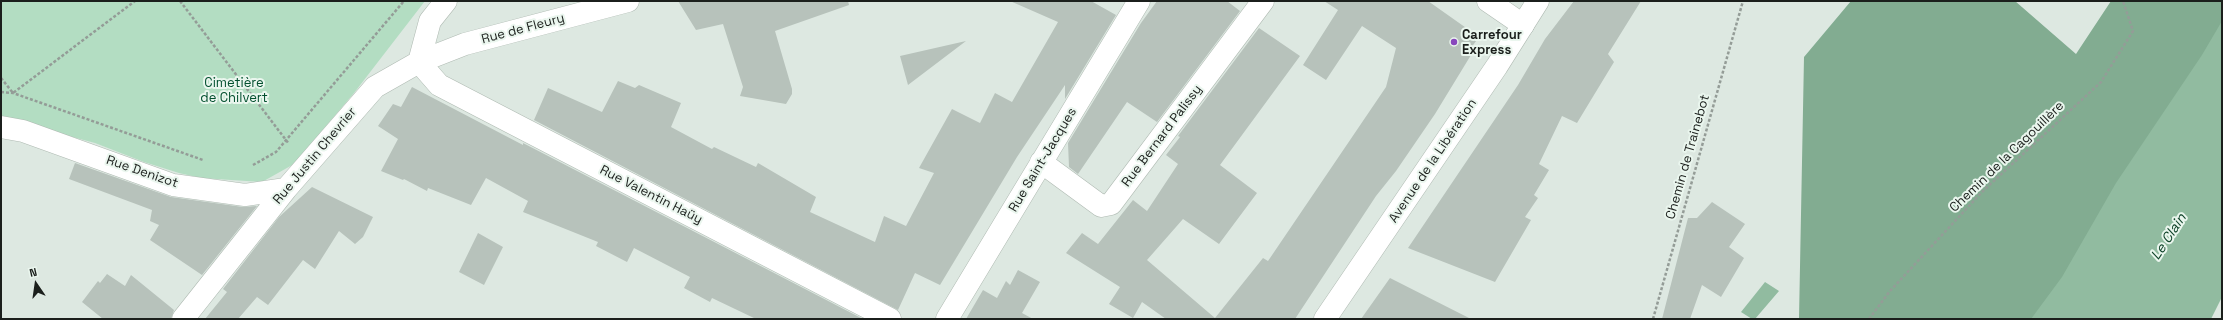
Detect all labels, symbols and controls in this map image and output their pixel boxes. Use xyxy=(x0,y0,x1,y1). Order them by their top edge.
street label: Rue de Fleury xyxy=(480,10,566,48)
place label: Carrefour Express xyxy=(1462,27,1522,58)
marker: Carrefour Express xyxy=(1449,37,1459,47)
park label: Cimetière de Chilvert xyxy=(200,75,268,106)
street label: Rue Bernard Palissy xyxy=(1119,82,1205,190)
street label: Chemin de Trainebot xyxy=(1663,93,1713,221)
street label: Avenue de la Libération xyxy=(1386,96,1480,226)
street label: Chemin de la Cagouillère xyxy=(1947,98,2067,216)
street label: Rue Justin Chevrier xyxy=(270,105,360,207)
street label: Rue Saint-Jacques xyxy=(1006,105,1080,215)
street label: Rue Denizot xyxy=(104,152,180,192)
street label: Rue Valentin Haüy xyxy=(597,162,705,228)
water label: Le Clain xyxy=(2148,211,2190,263)
north arrow xyxy=(16,264,56,304)
text: N xyxy=(28,265,38,280)

